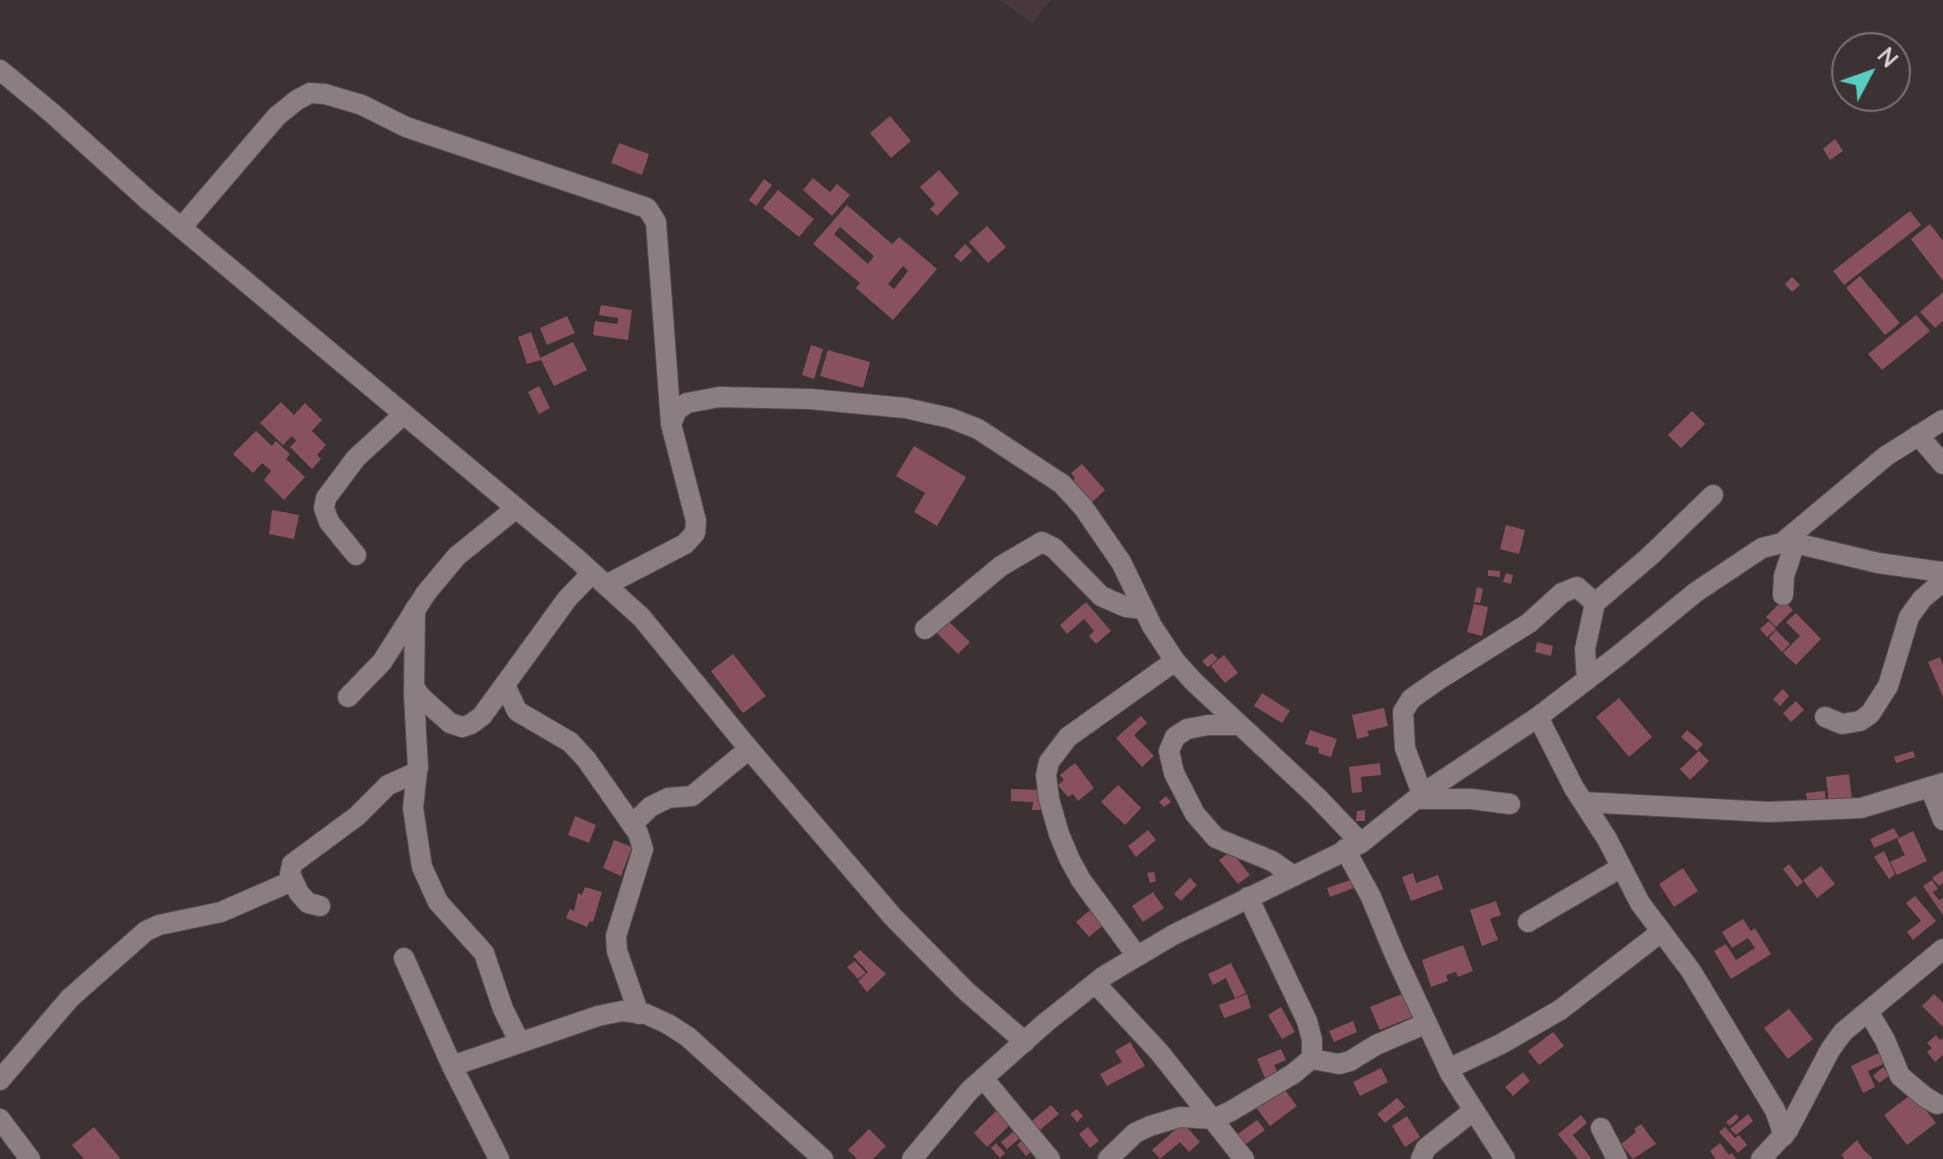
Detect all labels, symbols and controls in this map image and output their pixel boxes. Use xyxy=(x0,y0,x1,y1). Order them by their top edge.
north arrow xyxy=(1831,32,1911,112)
text: N xyxy=(1872,42,1904,72)

